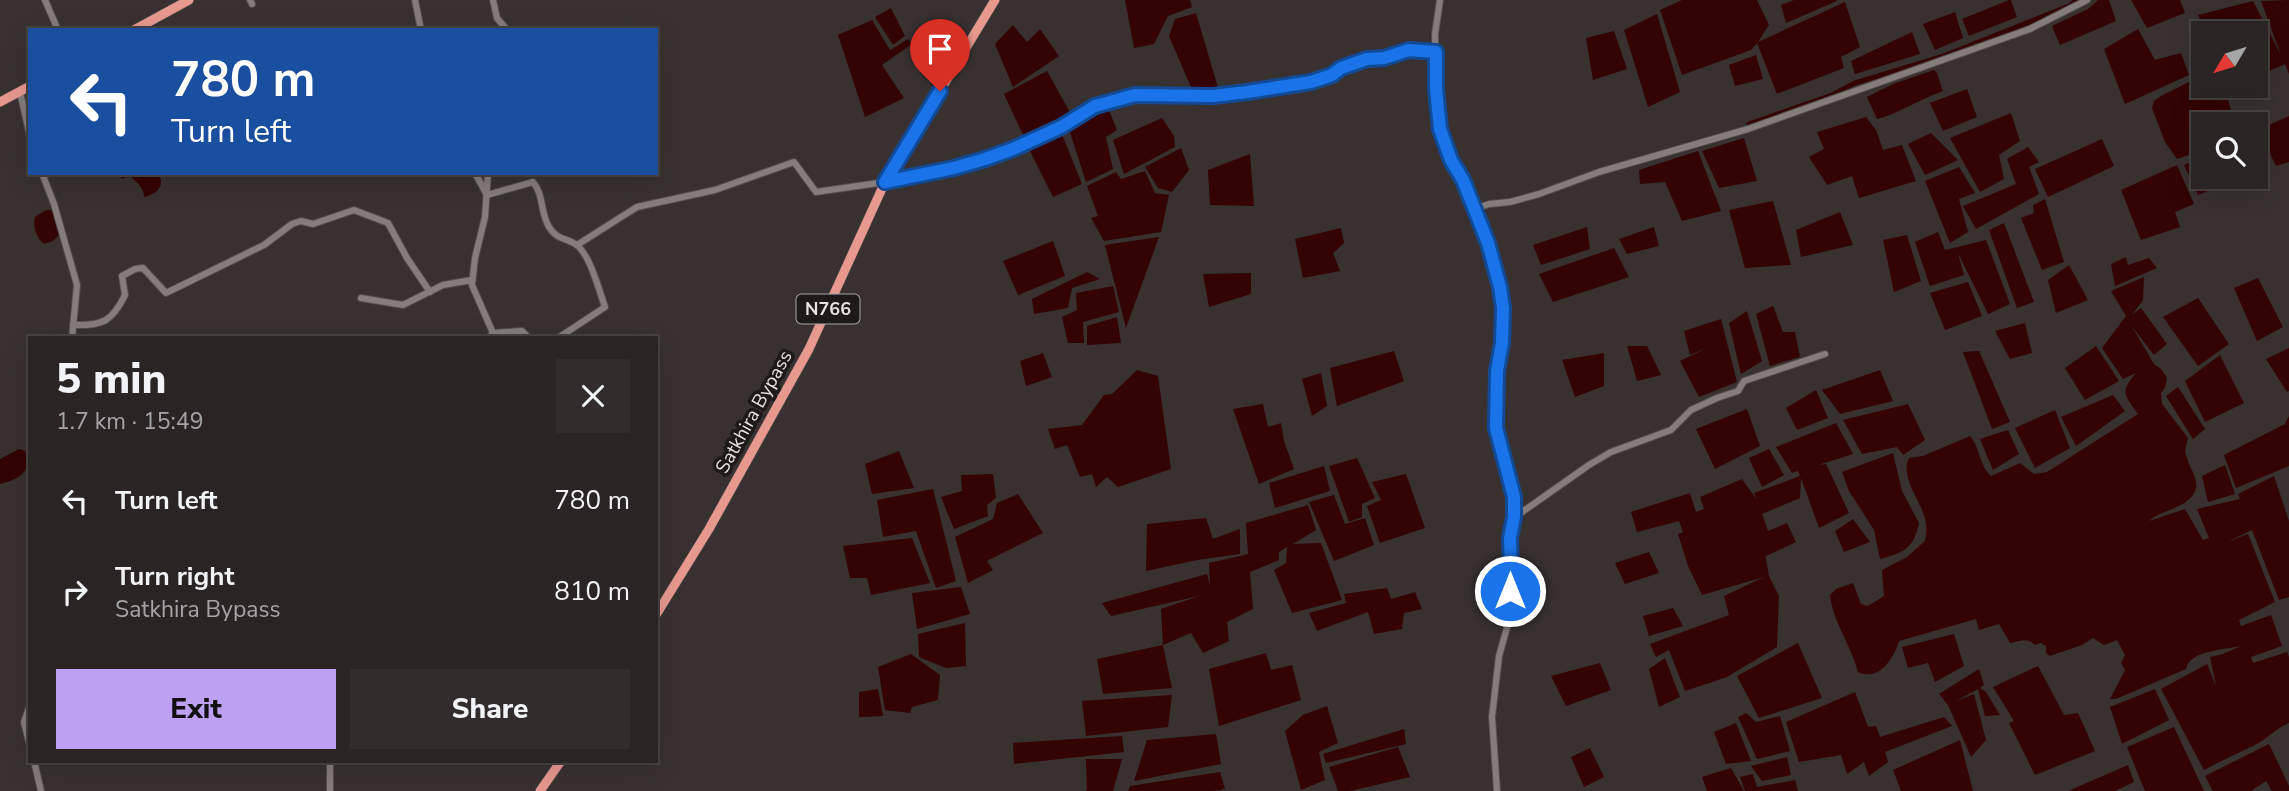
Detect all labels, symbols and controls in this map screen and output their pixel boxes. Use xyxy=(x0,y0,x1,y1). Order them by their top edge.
pin xyxy=(910,19,970,91)
north arrow xyxy=(2191,21,2268,98)
map controls xyxy=(2191,21,2268,189)
icon: arrive xyxy=(921,30,959,68)
text: 780 m xyxy=(171,46,315,113)
icon: left xyxy=(56,56,147,147)
text: Turn left xyxy=(171,110,291,153)
button: search xyxy=(2191,112,2268,189)
road number: N766 xyxy=(796,295,860,324)
street label: Satkhira Bypass xyxy=(709,346,799,478)
text: 5 min xyxy=(56,351,166,408)
button: close xyxy=(556,359,630,433)
text: 1.7 km · 15:49 xyxy=(56,406,203,437)
icon: left xyxy=(56,482,94,520)
text: Turn left xyxy=(115,483,218,518)
text: 780 m xyxy=(554,483,630,518)
position arrow xyxy=(1473,554,1547,628)
text: Turn right xyxy=(115,559,234,594)
icon: right xyxy=(56,573,94,611)
text: 810 m xyxy=(554,574,630,609)
text: Satkhira Bypass xyxy=(115,594,281,625)
button: Exit xyxy=(56,669,336,749)
button: Share xyxy=(350,669,630,749)

